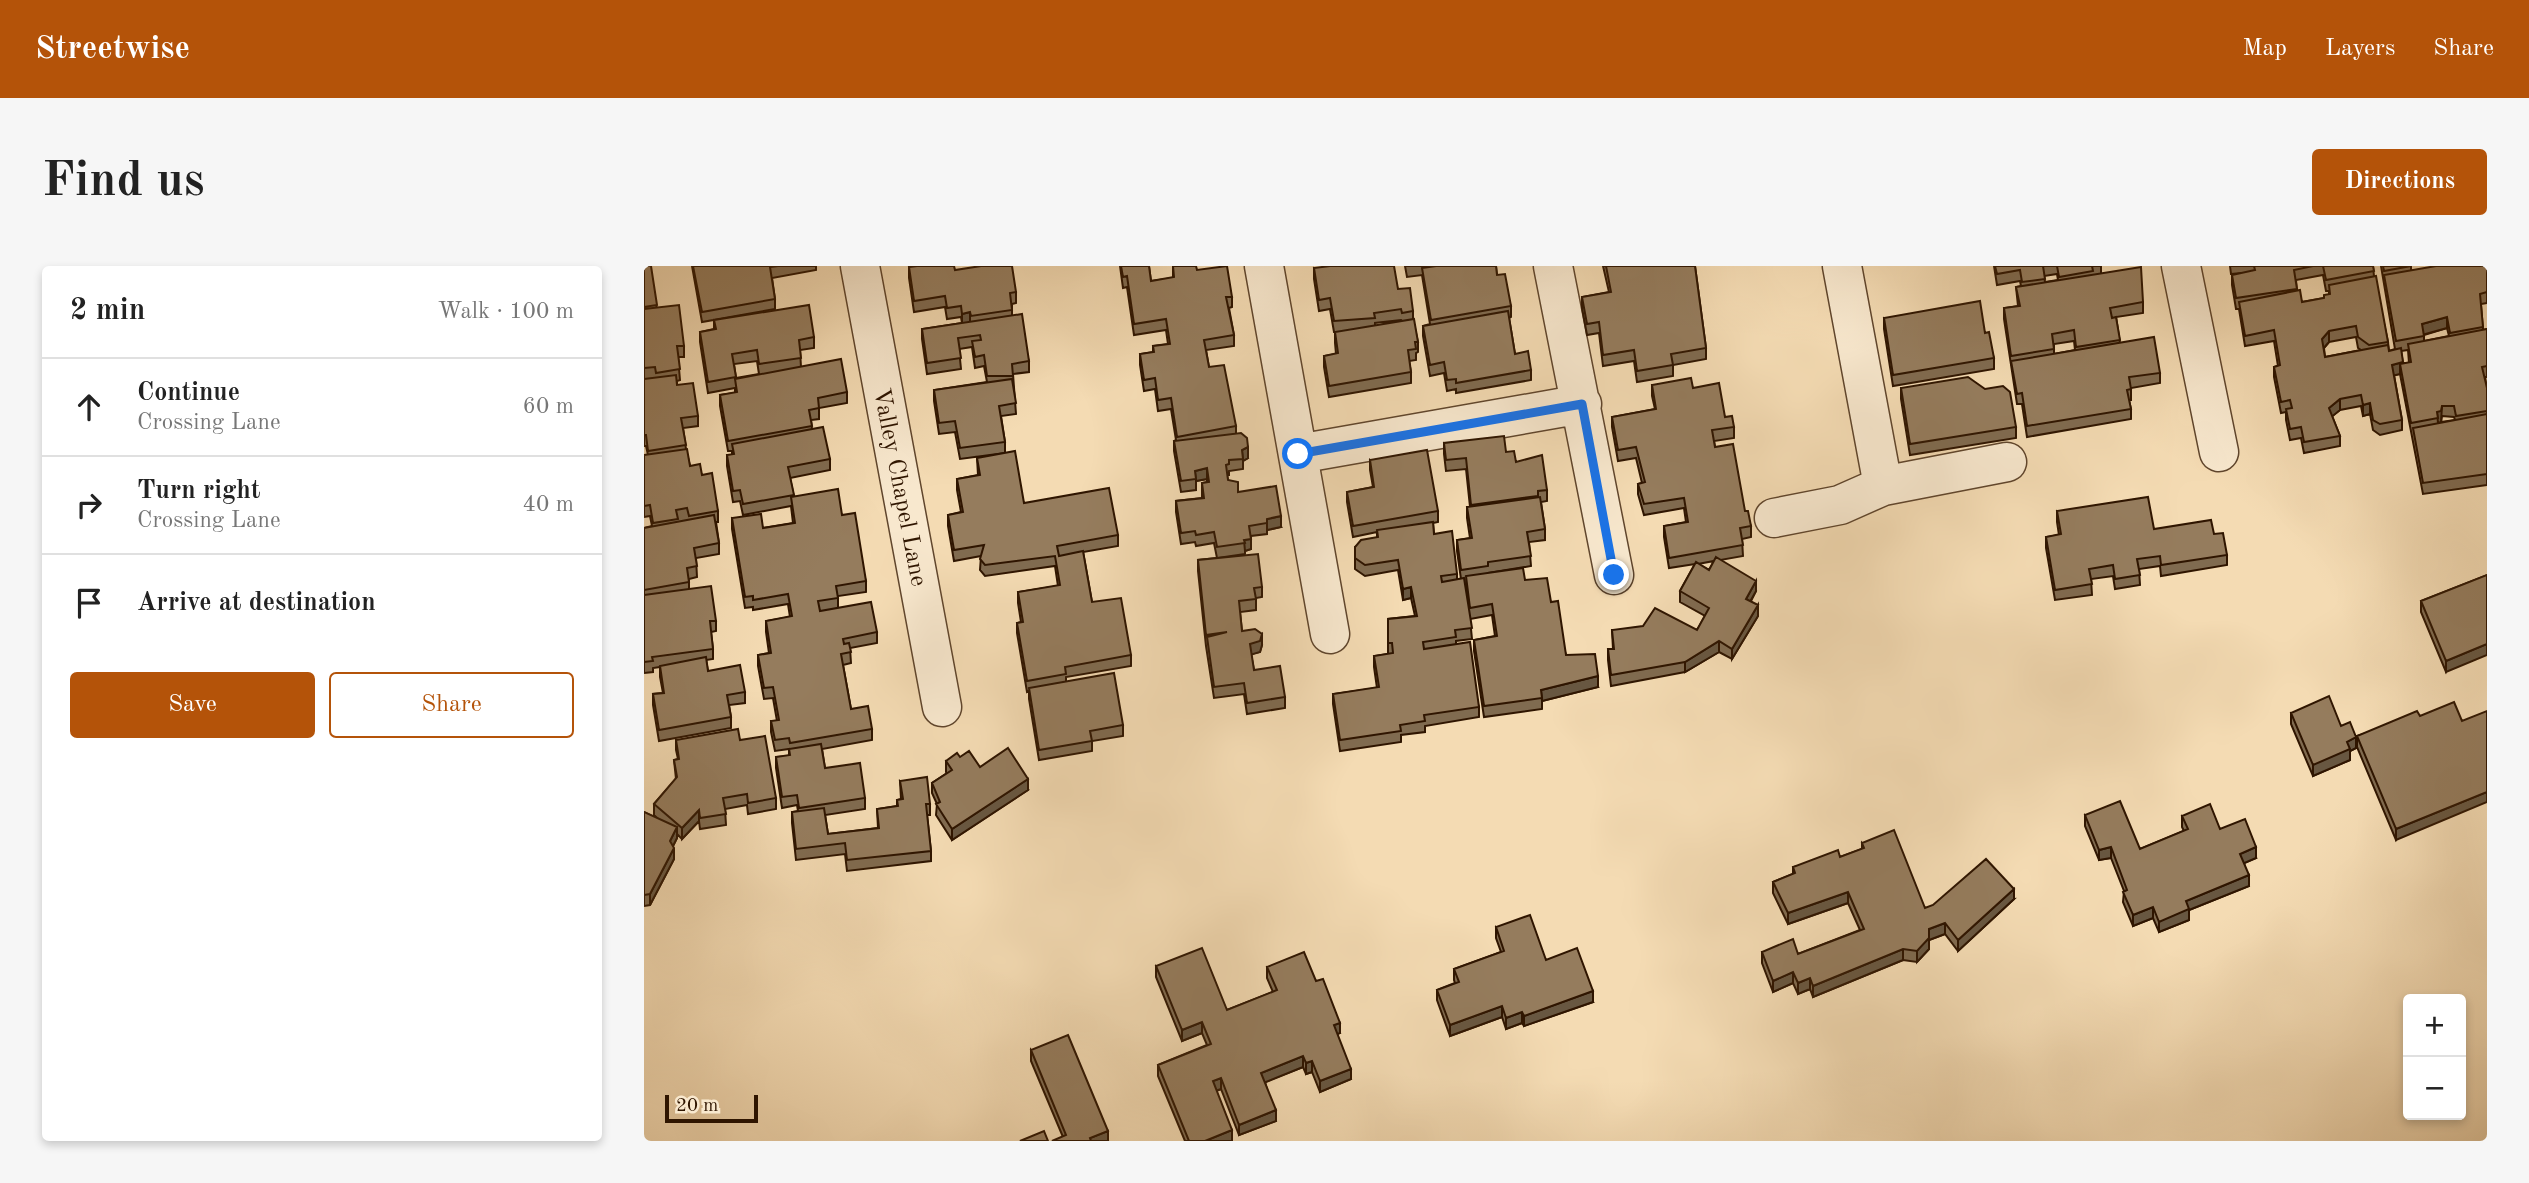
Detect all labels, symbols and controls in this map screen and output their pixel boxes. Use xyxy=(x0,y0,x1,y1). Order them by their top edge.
text: Streetwise xyxy=(35,33,190,66)
text: Map xyxy=(2243,37,2287,61)
text: Layers xyxy=(2325,37,2395,61)
text: Share xyxy=(2433,37,2494,61)
button: Directions xyxy=(2312,149,2487,215)
text: Find us xyxy=(42,158,205,207)
text: 2 min xyxy=(70,296,145,326)
text: Walk · 100 m xyxy=(438,300,574,323)
text: Continue xyxy=(137,380,240,406)
street label: Valley Chapel Lane xyxy=(868,386,930,589)
icon: ahead xyxy=(70,388,108,426)
text: 60 m xyxy=(523,395,574,418)
text: Crossing Lane xyxy=(137,411,280,434)
route start xyxy=(1282,438,1313,469)
text: Turn right xyxy=(137,478,260,504)
icon: right xyxy=(70,486,108,524)
text: 40 m xyxy=(523,493,574,516)
text: Crossing Lane xyxy=(137,509,280,532)
route end xyxy=(1598,559,1629,590)
icon: arrive xyxy=(70,584,108,622)
text: Arrive at destination xyxy=(137,590,376,616)
button: Save xyxy=(70,672,315,738)
button: Share xyxy=(329,672,574,738)
map controls xyxy=(2403,994,2466,1120)
button: + xyxy=(2403,994,2466,1057)
button: − xyxy=(2403,1057,2466,1120)
scale bar xyxy=(665,1092,758,1124)
text: 20 m xyxy=(676,1097,718,1116)

